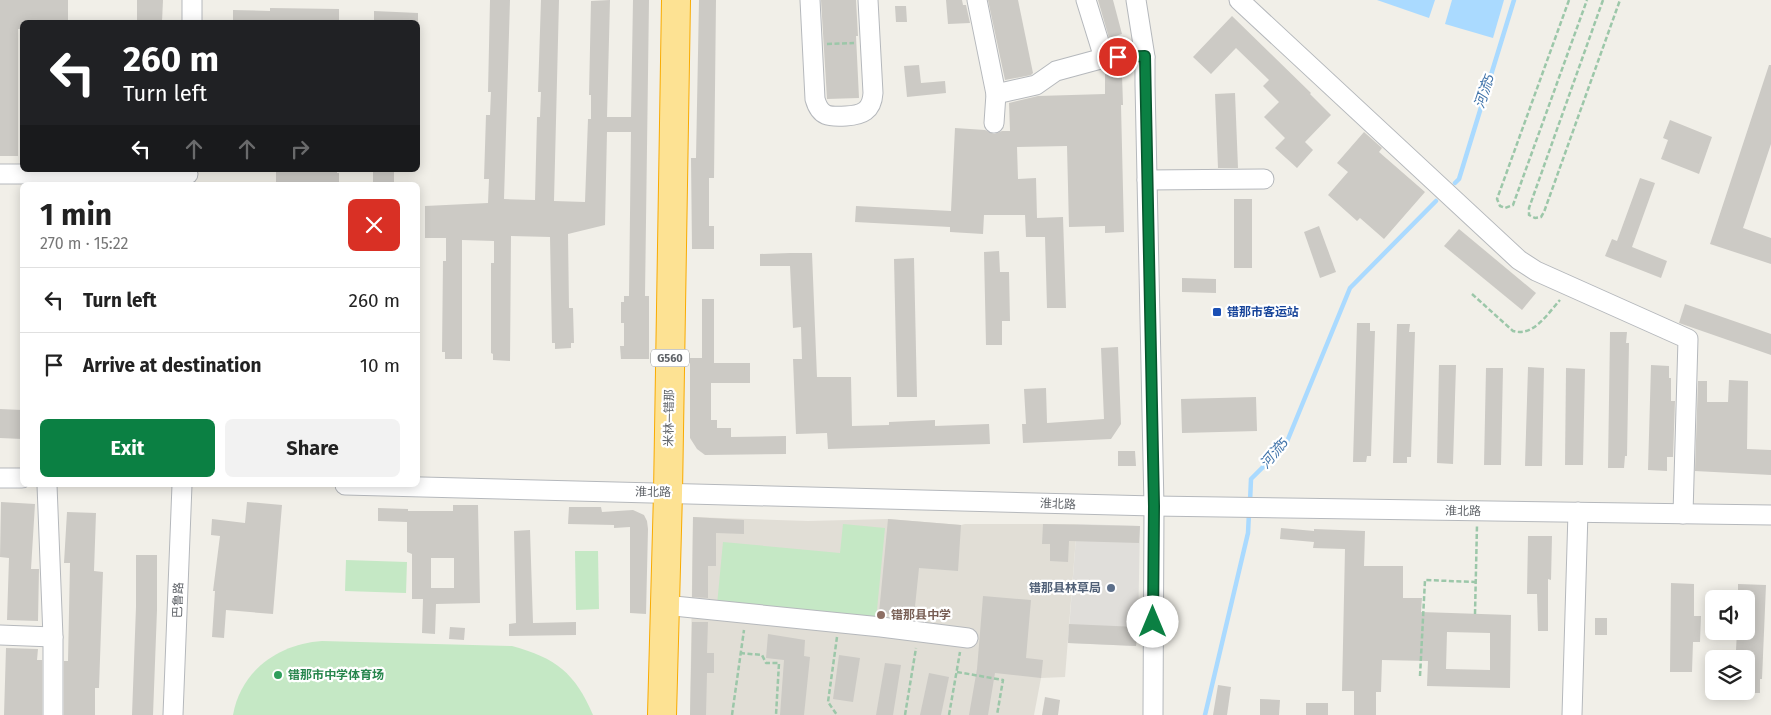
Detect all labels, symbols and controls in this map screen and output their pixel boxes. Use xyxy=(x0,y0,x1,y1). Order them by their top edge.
pin xyxy=(1097,36,1139,78)
text: 260 m xyxy=(123,38,219,80)
icon: left xyxy=(40,40,105,105)
icon: arrive xyxy=(1104,43,1132,71)
water label: 河流5 xyxy=(1471,72,1498,110)
text: Turn left xyxy=(123,80,207,107)
icon: left xyxy=(127,135,155,163)
icon: ahead xyxy=(180,135,208,163)
icon: ahead xyxy=(233,135,261,163)
icon: right xyxy=(286,135,314,163)
text: 1 min xyxy=(40,197,112,233)
button: close xyxy=(348,199,400,251)
text: 270 m · 15:22 xyxy=(40,234,129,253)
icon: left xyxy=(40,286,68,314)
text: Turn left xyxy=(83,289,157,312)
text: 260 m xyxy=(349,289,400,312)
place label: 错那市客运站 xyxy=(1227,305,1299,319)
marker: 错那市客运站 xyxy=(1211,306,1223,318)
road number: G560 xyxy=(651,349,689,366)
icon: arrive xyxy=(40,351,68,379)
text: Arrive at destination xyxy=(83,354,262,377)
text: 10 m xyxy=(360,354,400,377)
street label: 米林—错那 xyxy=(661,389,677,447)
button: Exit xyxy=(40,419,215,477)
button: Share xyxy=(225,419,400,477)
water label: 河流5 xyxy=(1257,434,1292,472)
street label: 淮北路 xyxy=(635,485,671,499)
street label: 淮北路 xyxy=(1040,496,1076,512)
street label: 淮北路 xyxy=(1445,504,1481,518)
place label: 错那县林草局 xyxy=(1029,581,1101,595)
street label: 巴鲁路 xyxy=(170,582,186,618)
marker: 错那县林草局 xyxy=(1105,582,1117,594)
map controls xyxy=(1705,590,1755,700)
button: sound xyxy=(1705,590,1755,640)
position arrow xyxy=(1126,595,1178,647)
place label: 错那县中学 xyxy=(891,608,951,622)
marker: 错那县中学 xyxy=(875,609,887,621)
button: layers xyxy=(1705,650,1755,700)
place label: 错那市中学体育场 xyxy=(288,668,384,682)
marker: 错那市中学体育场 xyxy=(272,669,284,681)

